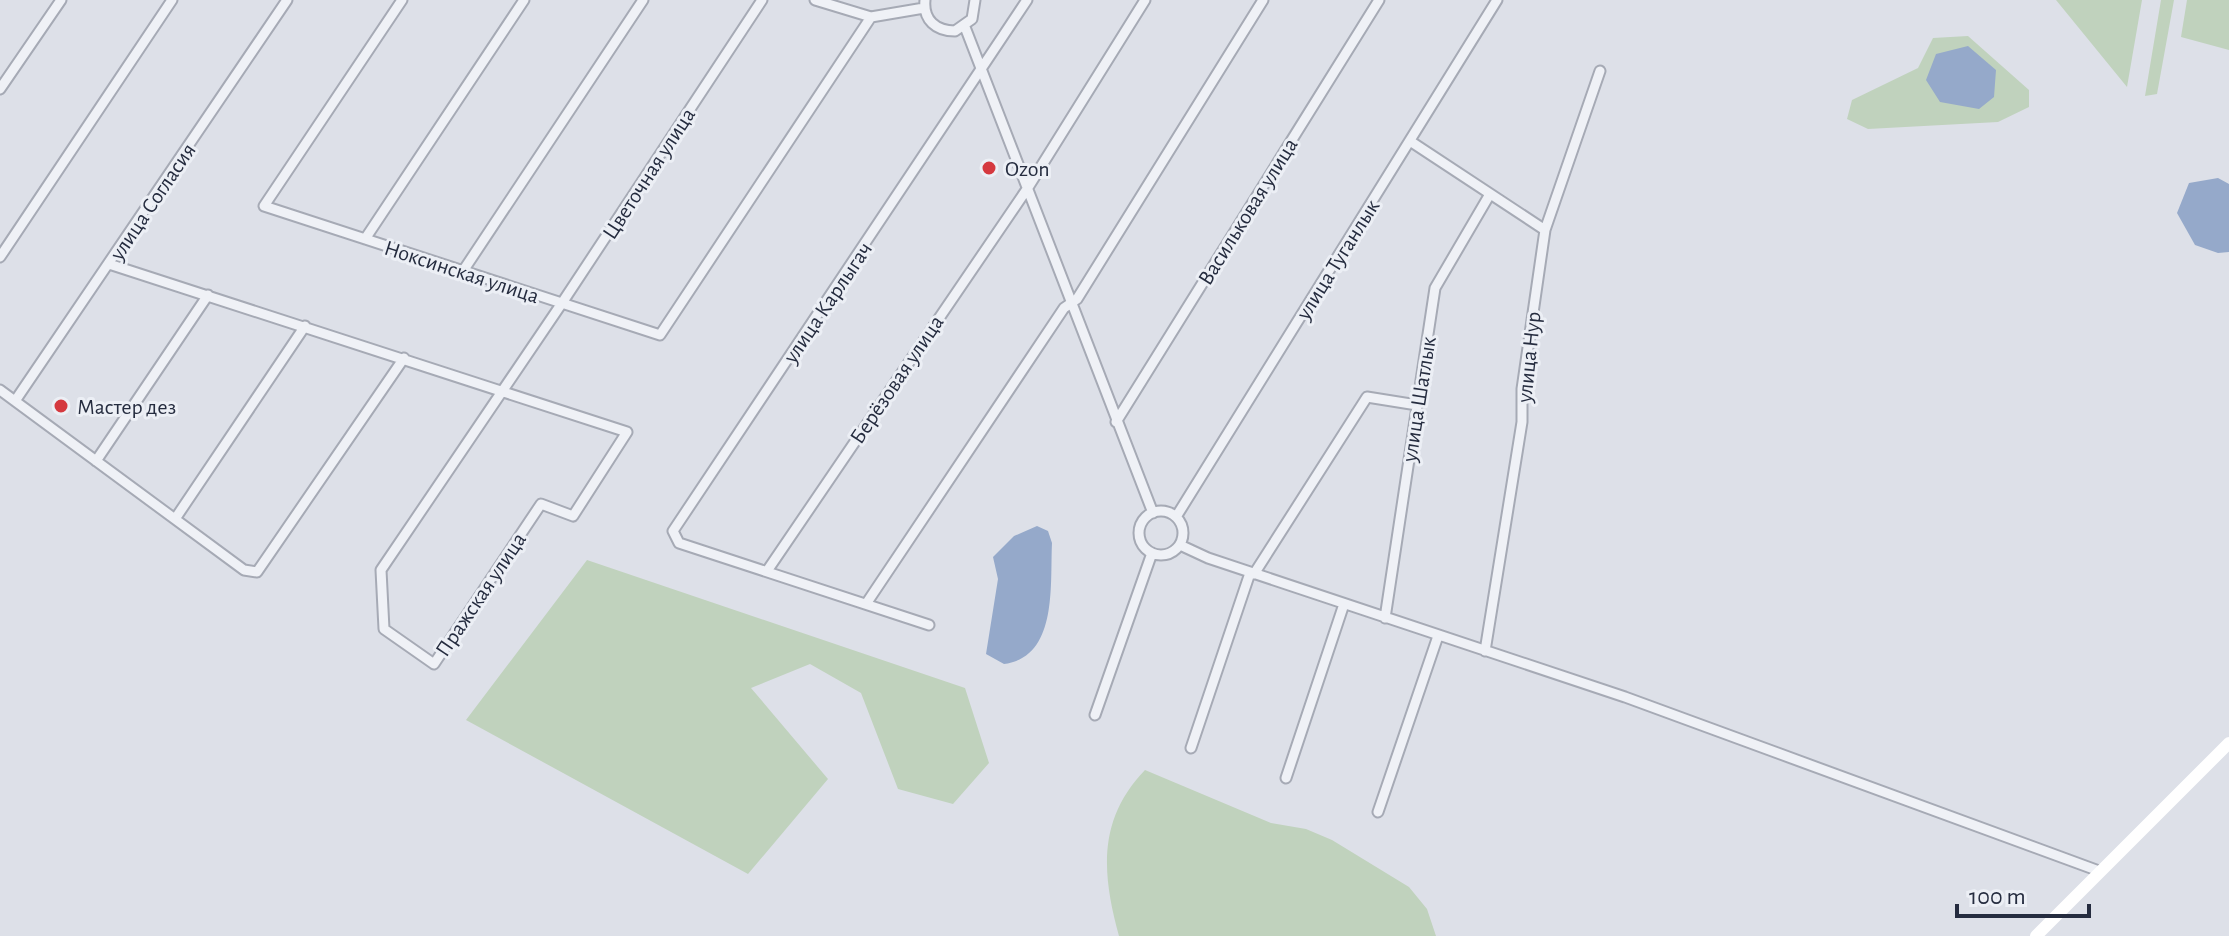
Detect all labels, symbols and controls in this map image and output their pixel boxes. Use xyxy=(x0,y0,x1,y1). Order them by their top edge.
street label: Цветочная улица xyxy=(598,104,699,243)
street label: Васильковая улица xyxy=(1194,134,1302,289)
street label: улица Согласия xyxy=(105,139,200,265)
place label: Ozon xyxy=(1005,158,1050,180)
marker: Ozon xyxy=(980,159,998,177)
street label: улица Туганлык xyxy=(1292,196,1383,324)
street label: Ноксинская улица xyxy=(381,237,542,307)
street label: улица Карлыгач xyxy=(779,238,876,368)
street label: улица Нур xyxy=(1513,310,1545,405)
street label: Берёзовая улица xyxy=(846,311,948,448)
street label: улица Шатлык xyxy=(1398,335,1440,464)
place label: Мастер дез xyxy=(77,396,176,418)
marker: Мастер дез xyxy=(52,397,70,415)
street label: Пражская улица xyxy=(431,529,530,660)
scale bar xyxy=(1957,868,2089,918)
text: 100 m xyxy=(1969,885,2026,909)

